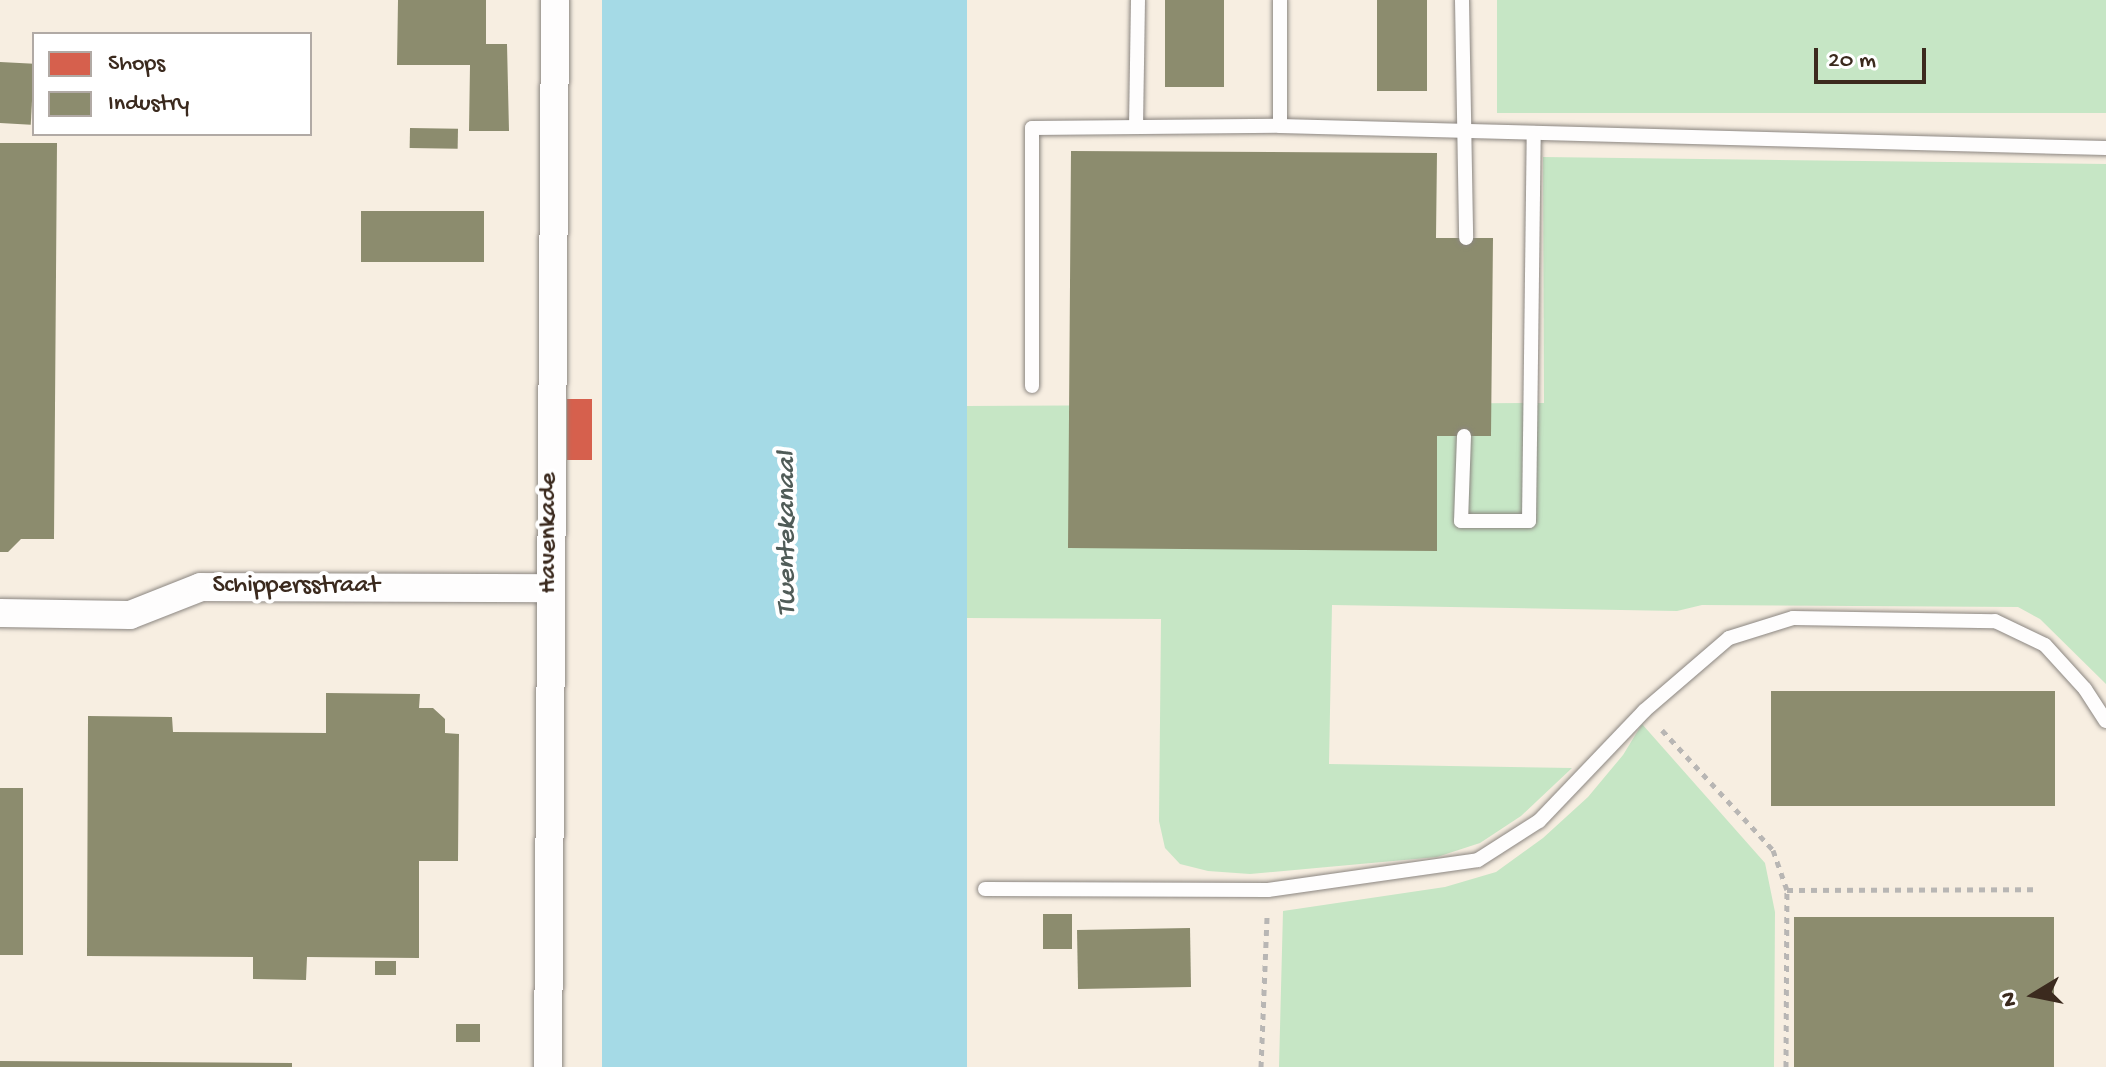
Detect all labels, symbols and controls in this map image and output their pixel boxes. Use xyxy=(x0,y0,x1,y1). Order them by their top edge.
legend xyxy=(32,32,312,136)
scale bar xyxy=(1818,32,1930,82)
text: 20 m xyxy=(1828,47,1876,76)
text: Shops xyxy=(108,50,165,79)
text: Industry xyxy=(108,90,189,119)
water label: Twentekanaal xyxy=(771,452,805,616)
street label: Havenkade xyxy=(534,472,566,594)
street label: Schippersstraat xyxy=(212,571,380,603)
north arrow xyxy=(1994,955,2074,1035)
text: N xyxy=(1996,990,2024,1009)

